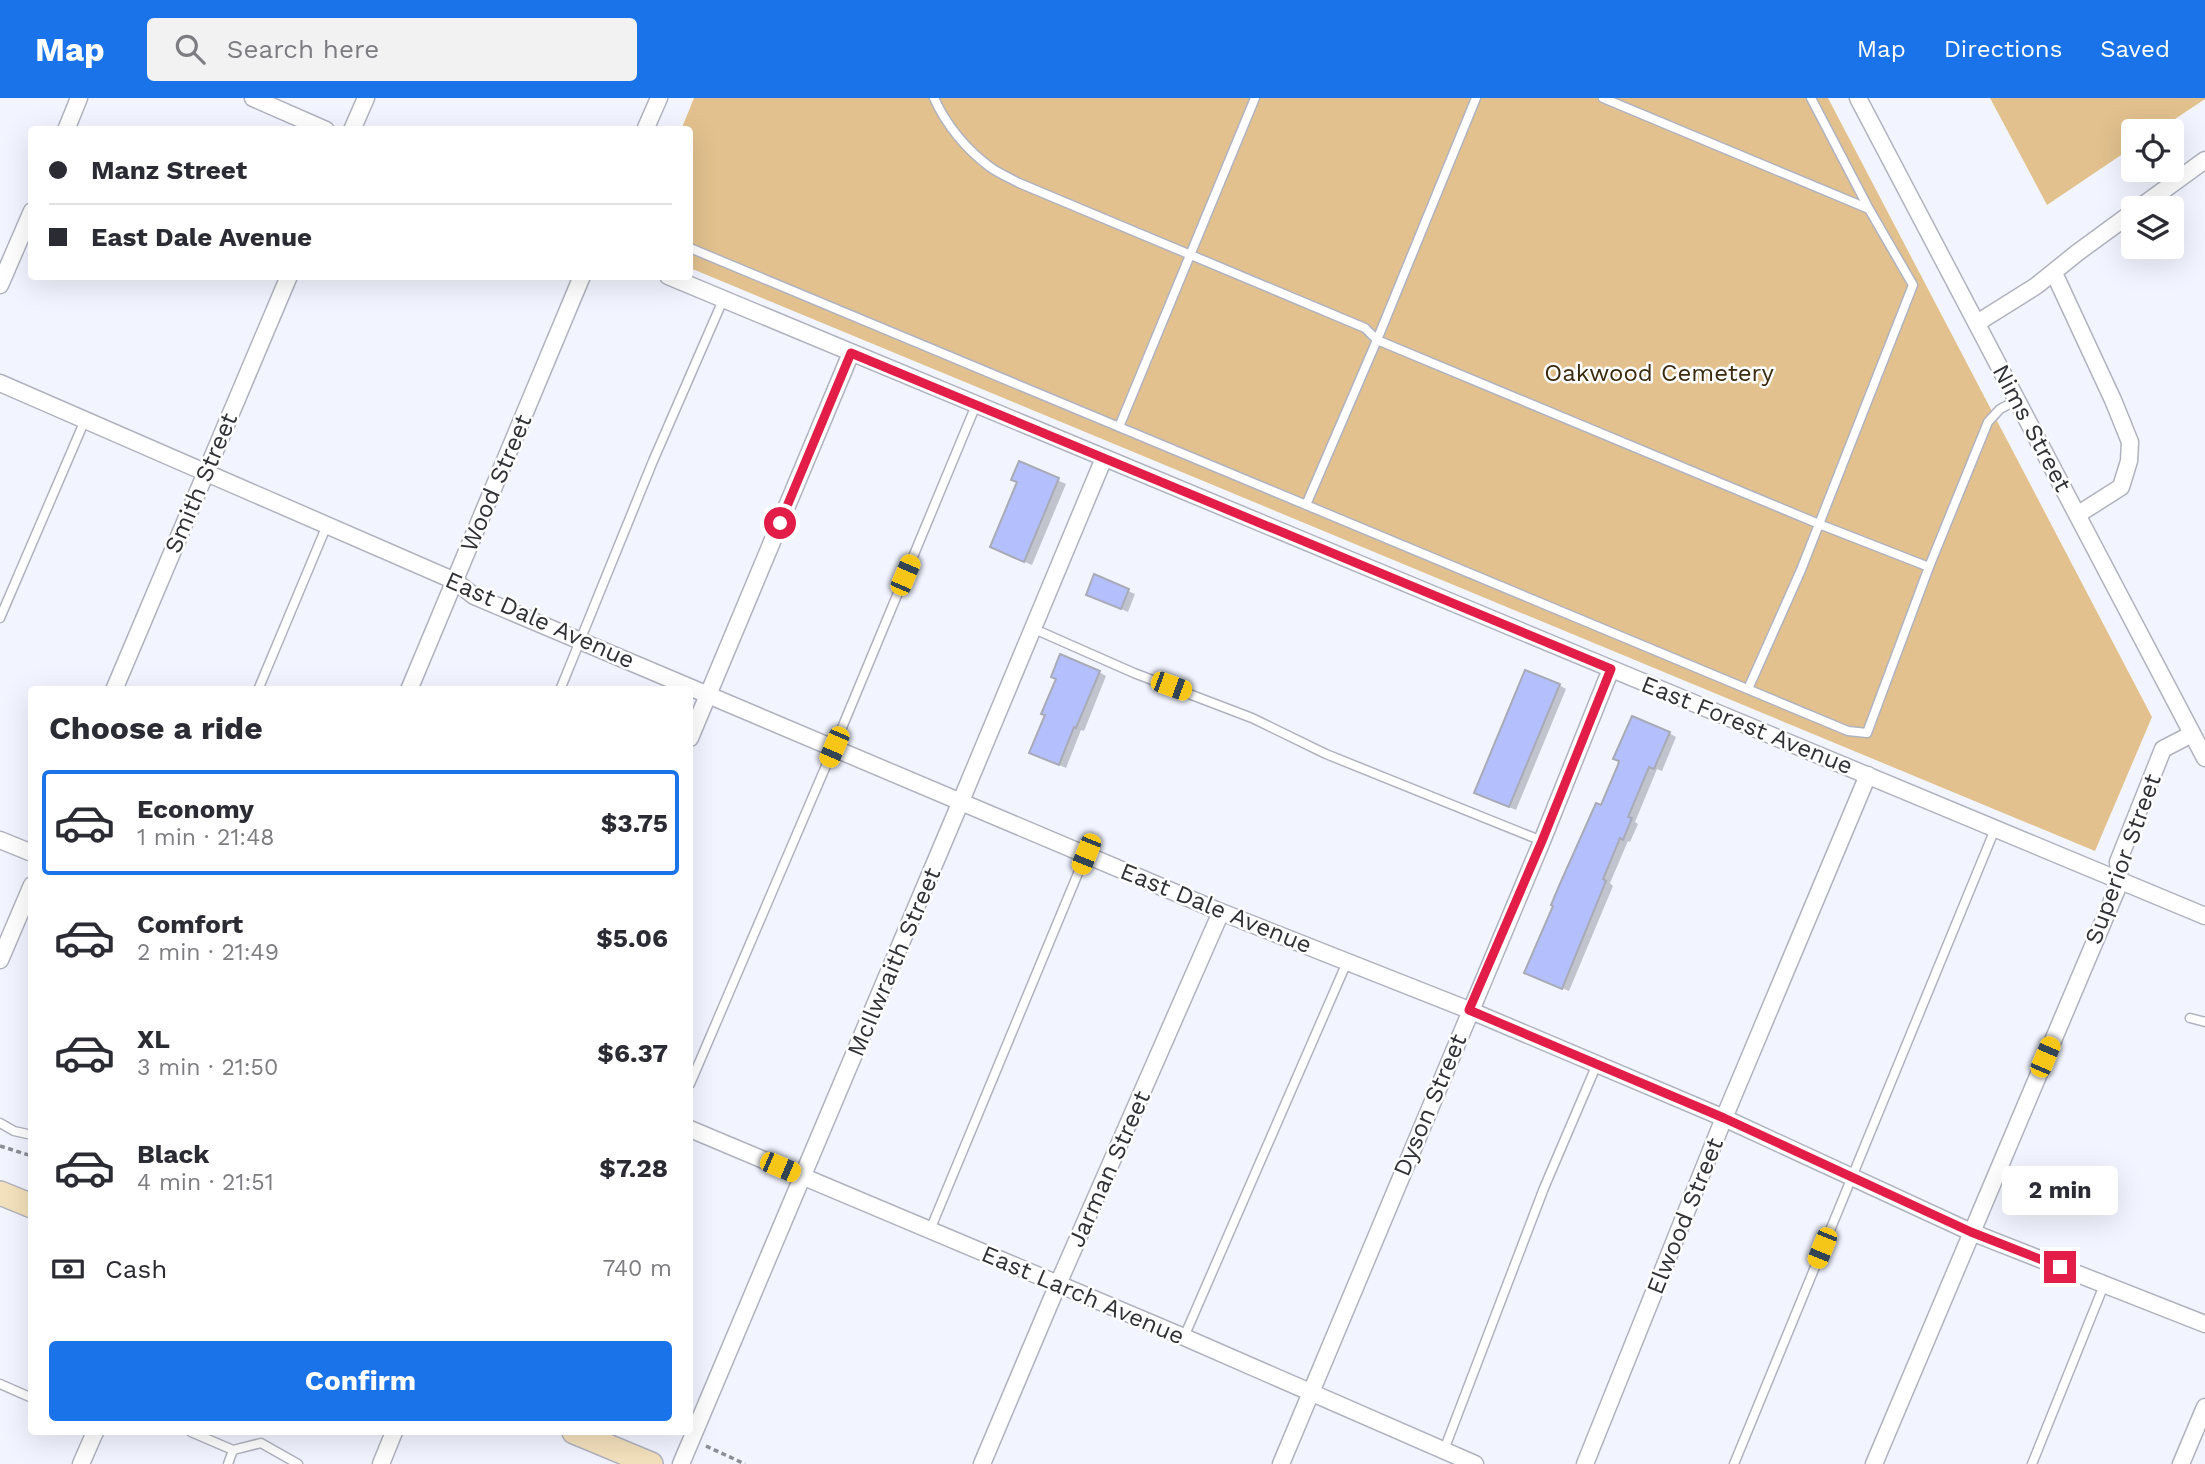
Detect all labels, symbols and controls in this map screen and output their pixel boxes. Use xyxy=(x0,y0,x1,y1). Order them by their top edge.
search box xyxy=(147,18,637,81)
text: Map xyxy=(35,30,105,69)
icon: search xyxy=(171,30,209,68)
text: Search here xyxy=(227,34,379,64)
text: Map xyxy=(1857,35,1906,63)
text: Directions xyxy=(1944,35,2062,63)
text: Saved xyxy=(2100,35,2170,63)
map controls xyxy=(2121,119,2184,259)
button: locate xyxy=(2121,119,2184,182)
text: Manz Street xyxy=(91,155,247,185)
button: layers xyxy=(2121,196,2184,259)
text: East Dale Avenue xyxy=(91,222,312,252)
park label: Oakwood Cemetery xyxy=(1544,359,1774,387)
street label: Nims Street xyxy=(1987,360,2077,496)
street label: Smith Street xyxy=(159,409,243,557)
street label: Wood Street xyxy=(454,410,538,556)
route start xyxy=(764,507,796,539)
car xyxy=(888,552,923,598)
street label: East Dale Avenue xyxy=(441,566,639,674)
car xyxy=(1148,669,1195,703)
street label: East Forest Avenue xyxy=(1637,670,1857,780)
text: Choose a ride xyxy=(49,709,263,747)
car xyxy=(817,724,852,770)
street label: Superior Street xyxy=(2079,770,2167,948)
icon: car xyxy=(53,791,116,854)
text: Economy xyxy=(137,794,254,824)
text: $3.75 xyxy=(601,808,668,838)
text: 1 min · 21:48 xyxy=(137,824,274,851)
car xyxy=(1069,831,1104,877)
street label: East Dale Avenue xyxy=(1116,857,1316,959)
street label: McIlwraith Street xyxy=(842,863,946,1061)
icon: car xyxy=(53,906,116,969)
text: Comfort xyxy=(137,909,243,939)
text: $5.06 xyxy=(596,923,668,953)
text: 2 min · 21:49 xyxy=(137,939,279,966)
icon: car xyxy=(53,1021,116,1084)
text: XL xyxy=(137,1024,170,1054)
street label: Dyson Street xyxy=(1387,1030,1473,1180)
car xyxy=(2028,1034,2063,1080)
text: $6.37 xyxy=(597,1038,668,1068)
text: 3 min · 21:50 xyxy=(137,1054,278,1081)
street label: Jarman Street xyxy=(1062,1086,1156,1252)
street label: Elwood Street xyxy=(1641,1134,1729,1298)
icon: car xyxy=(53,1136,116,1199)
text: Black xyxy=(137,1139,209,1169)
car xyxy=(757,1149,804,1185)
text: $7.28 xyxy=(599,1153,668,1183)
callout: 2 min xyxy=(2002,1166,2118,1214)
text: 4 min · 21:51 xyxy=(137,1169,274,1196)
text: 2 min xyxy=(2029,1177,2091,1204)
car xyxy=(1805,1225,1840,1271)
street label: East Larch Avenue xyxy=(977,1240,1189,1350)
icon: cash xyxy=(49,1250,87,1288)
route end xyxy=(2044,1251,2076,1283)
text: Cash xyxy=(105,1254,167,1284)
text: 740 m xyxy=(603,1255,672,1282)
button: Confirm xyxy=(49,1341,672,1421)

